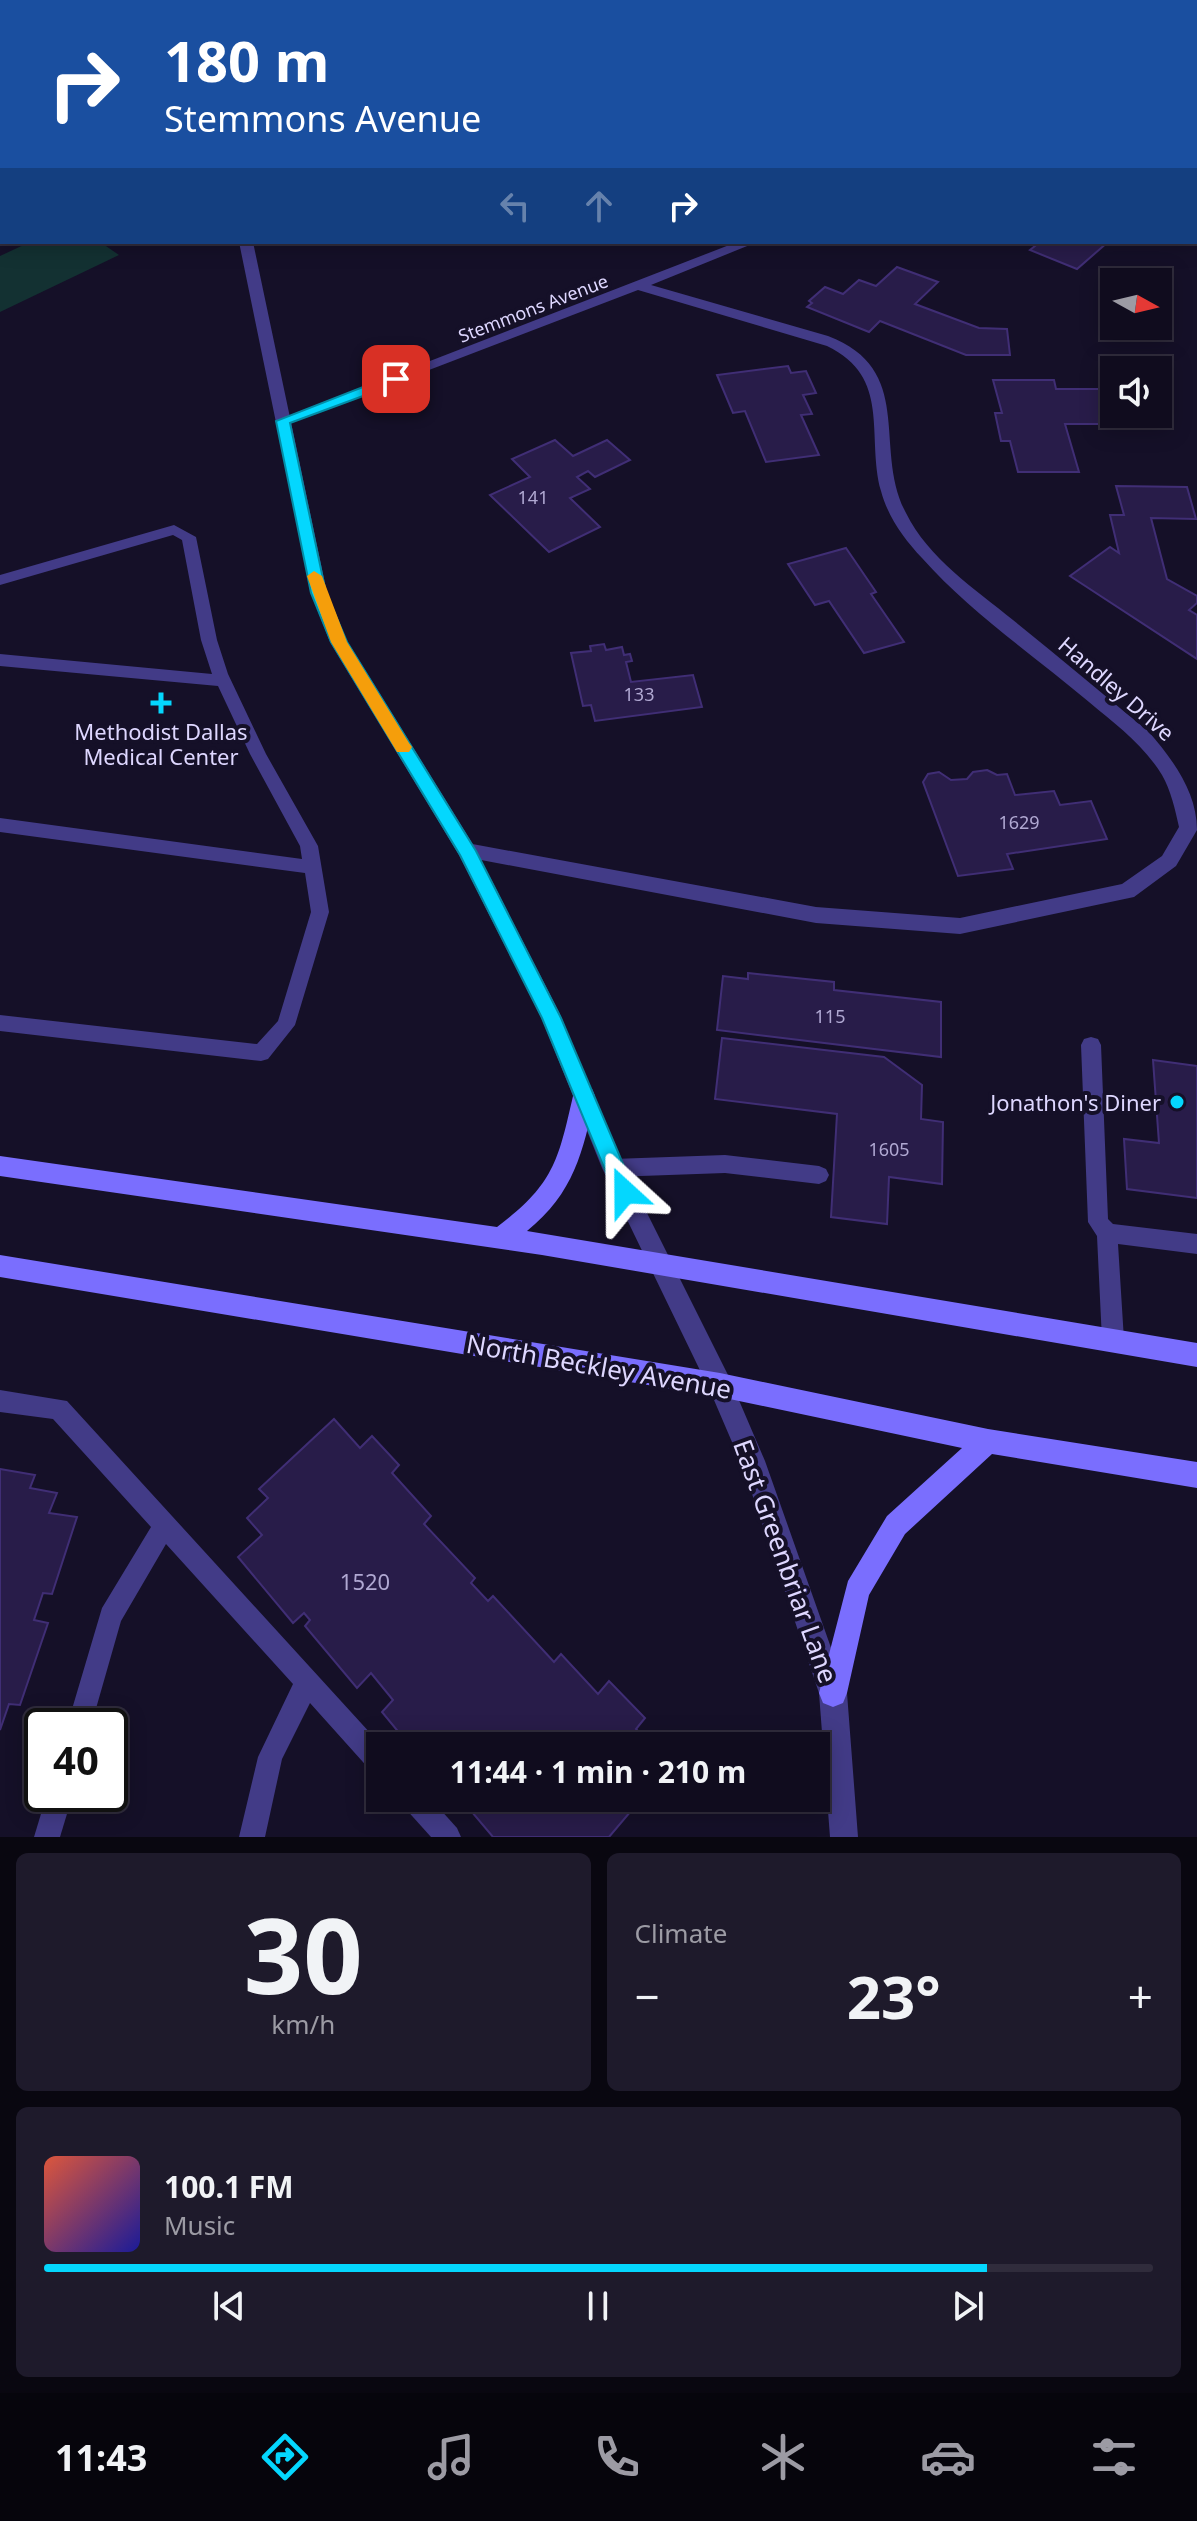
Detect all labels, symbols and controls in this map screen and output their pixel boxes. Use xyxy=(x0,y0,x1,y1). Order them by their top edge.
text: 180 m xyxy=(164,22,329,98)
icon: right xyxy=(32,32,136,136)
text: Stemmons Avenue xyxy=(164,94,481,143)
icon: left xyxy=(493,184,537,228)
icon: ahead xyxy=(577,184,621,228)
icon: right xyxy=(661,184,705,228)
street label: Stemmons Avenue xyxy=(455,268,611,348)
north arrow xyxy=(1100,268,1172,340)
map controls xyxy=(1100,268,1172,428)
pin xyxy=(362,345,430,413)
button: sound xyxy=(1100,356,1172,428)
icon: arrive xyxy=(374,357,418,401)
house number: 141 xyxy=(518,485,548,509)
street label: Handley Drive xyxy=(1053,629,1181,747)
house number: 133 xyxy=(624,682,654,706)
marker: Methodist Dallas Medical Center xyxy=(150,692,172,714)
place label: Methodist Dallas Medical Center xyxy=(74,716,248,771)
house number: 1629 xyxy=(998,810,1040,834)
house number: 115 xyxy=(815,1004,845,1028)
place label: Jonathon's Diner xyxy=(988,1087,1161,1117)
marker: Jonathon's Diner xyxy=(1168,1093,1186,1111)
house number: 1605 xyxy=(868,1137,910,1161)
position arrow xyxy=(583,1150,667,1234)
street label: North Beckley Avenue xyxy=(464,1325,734,1407)
street label: East Greenbriar Lane xyxy=(725,1434,847,1688)
house number: 1520 xyxy=(340,1566,390,1596)
speed limit sign: 40 xyxy=(24,1708,128,1812)
text: 11:44 · 1 min · 210 m xyxy=(450,1751,746,1792)
text: 30 xyxy=(244,1883,363,2024)
text: Climate xyxy=(635,1915,727,1951)
text: 23° xyxy=(847,1955,941,2037)
text: − xyxy=(635,1966,660,2026)
text: + xyxy=(1128,1966,1153,2026)
text: km/h xyxy=(271,2006,335,2042)
text: 100.1 FM xyxy=(164,2166,294,2207)
text: Music xyxy=(164,2207,235,2243)
icon: previous xyxy=(207,2284,251,2328)
icon: pause xyxy=(576,2284,620,2328)
icon: next xyxy=(946,2284,990,2328)
icon: directions xyxy=(257,2429,313,2485)
icon: music xyxy=(423,2429,479,2485)
icon: phone xyxy=(589,2429,645,2485)
icon: climate xyxy=(755,2429,811,2485)
icon: car xyxy=(920,2429,976,2485)
icon: filters xyxy=(1086,2429,1142,2485)
text: 11:43 xyxy=(55,2433,147,2482)

